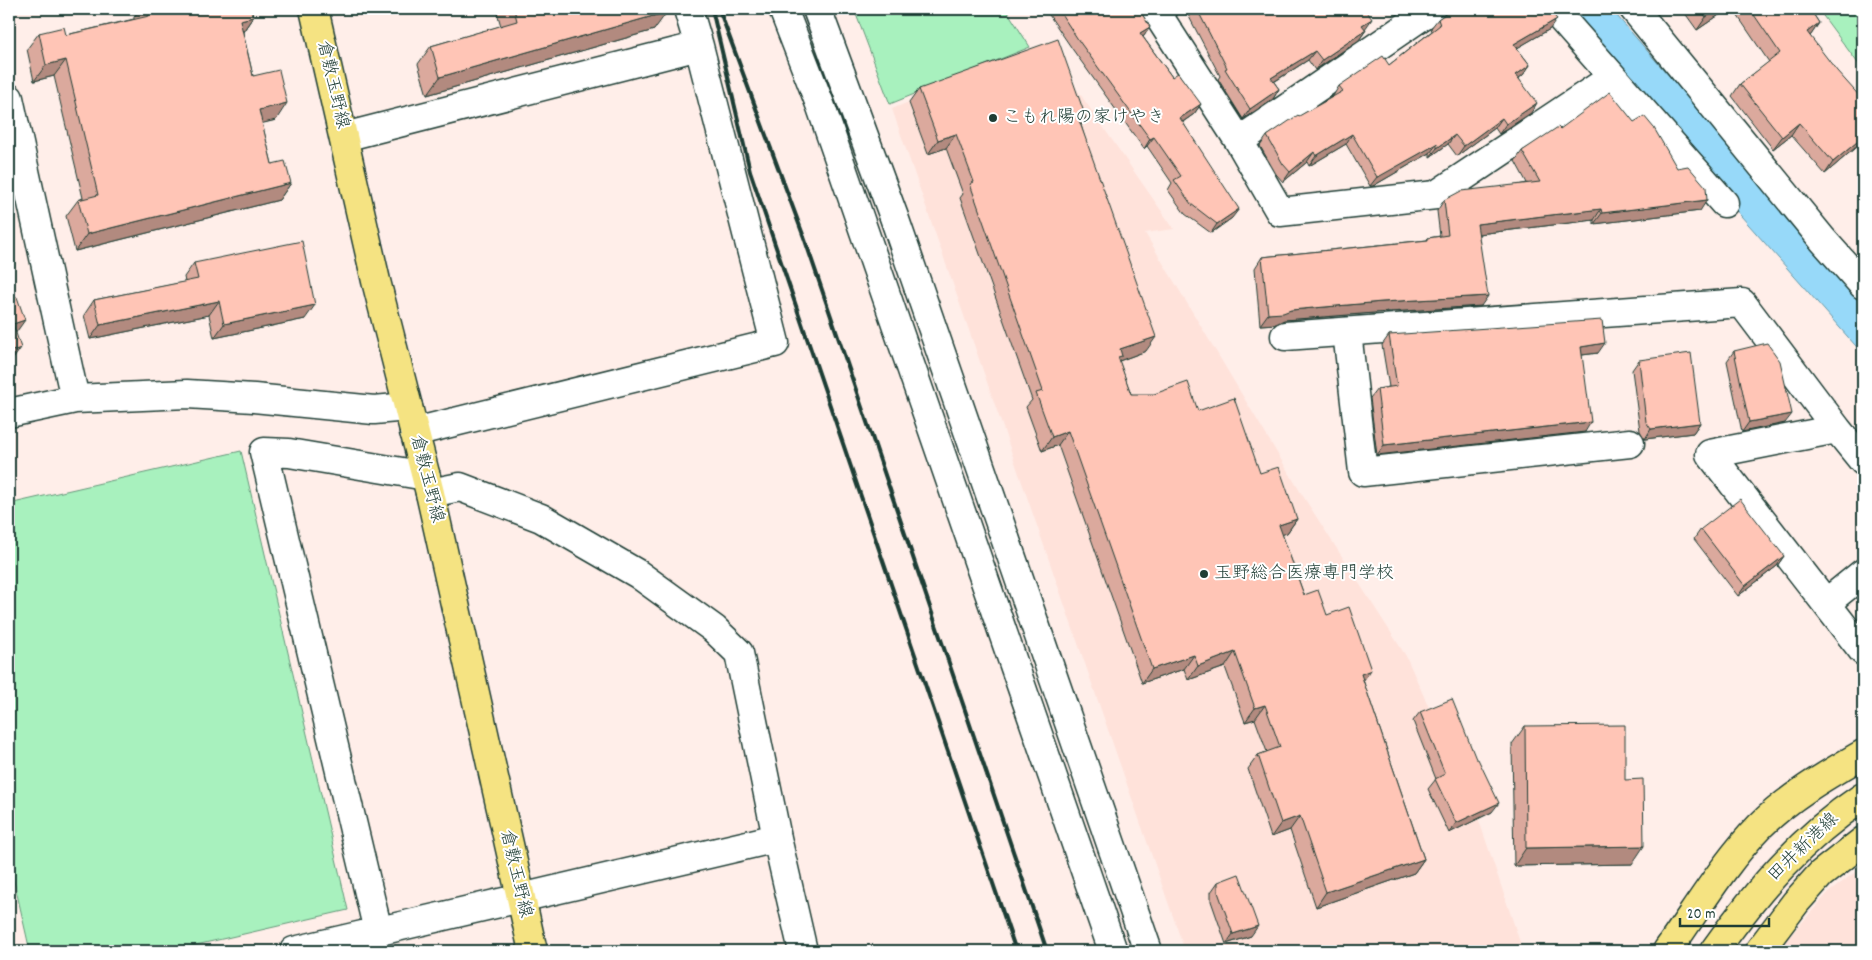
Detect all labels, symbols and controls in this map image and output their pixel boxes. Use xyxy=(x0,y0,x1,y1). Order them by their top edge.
street label: 倉敷玉野線 xyxy=(310,38,354,132)
place label: こもれ陽の家けやき xyxy=(1003,106,1165,131)
marker: こもれ陽の家けやき xyxy=(987,112,999,124)
street label: 倉敷玉野線 xyxy=(403,432,449,526)
place label: 玉野総合医療専門学校 xyxy=(1214,562,1394,587)
marker: 玉野総合医療専門学校 xyxy=(1198,568,1210,580)
street label: 田井新港線 xyxy=(1763,808,1845,888)
street label: 倉敷玉野線 xyxy=(493,827,537,921)
scale bar xyxy=(1680,895,1768,927)
text: 20 m xyxy=(1687,904,1715,926)

